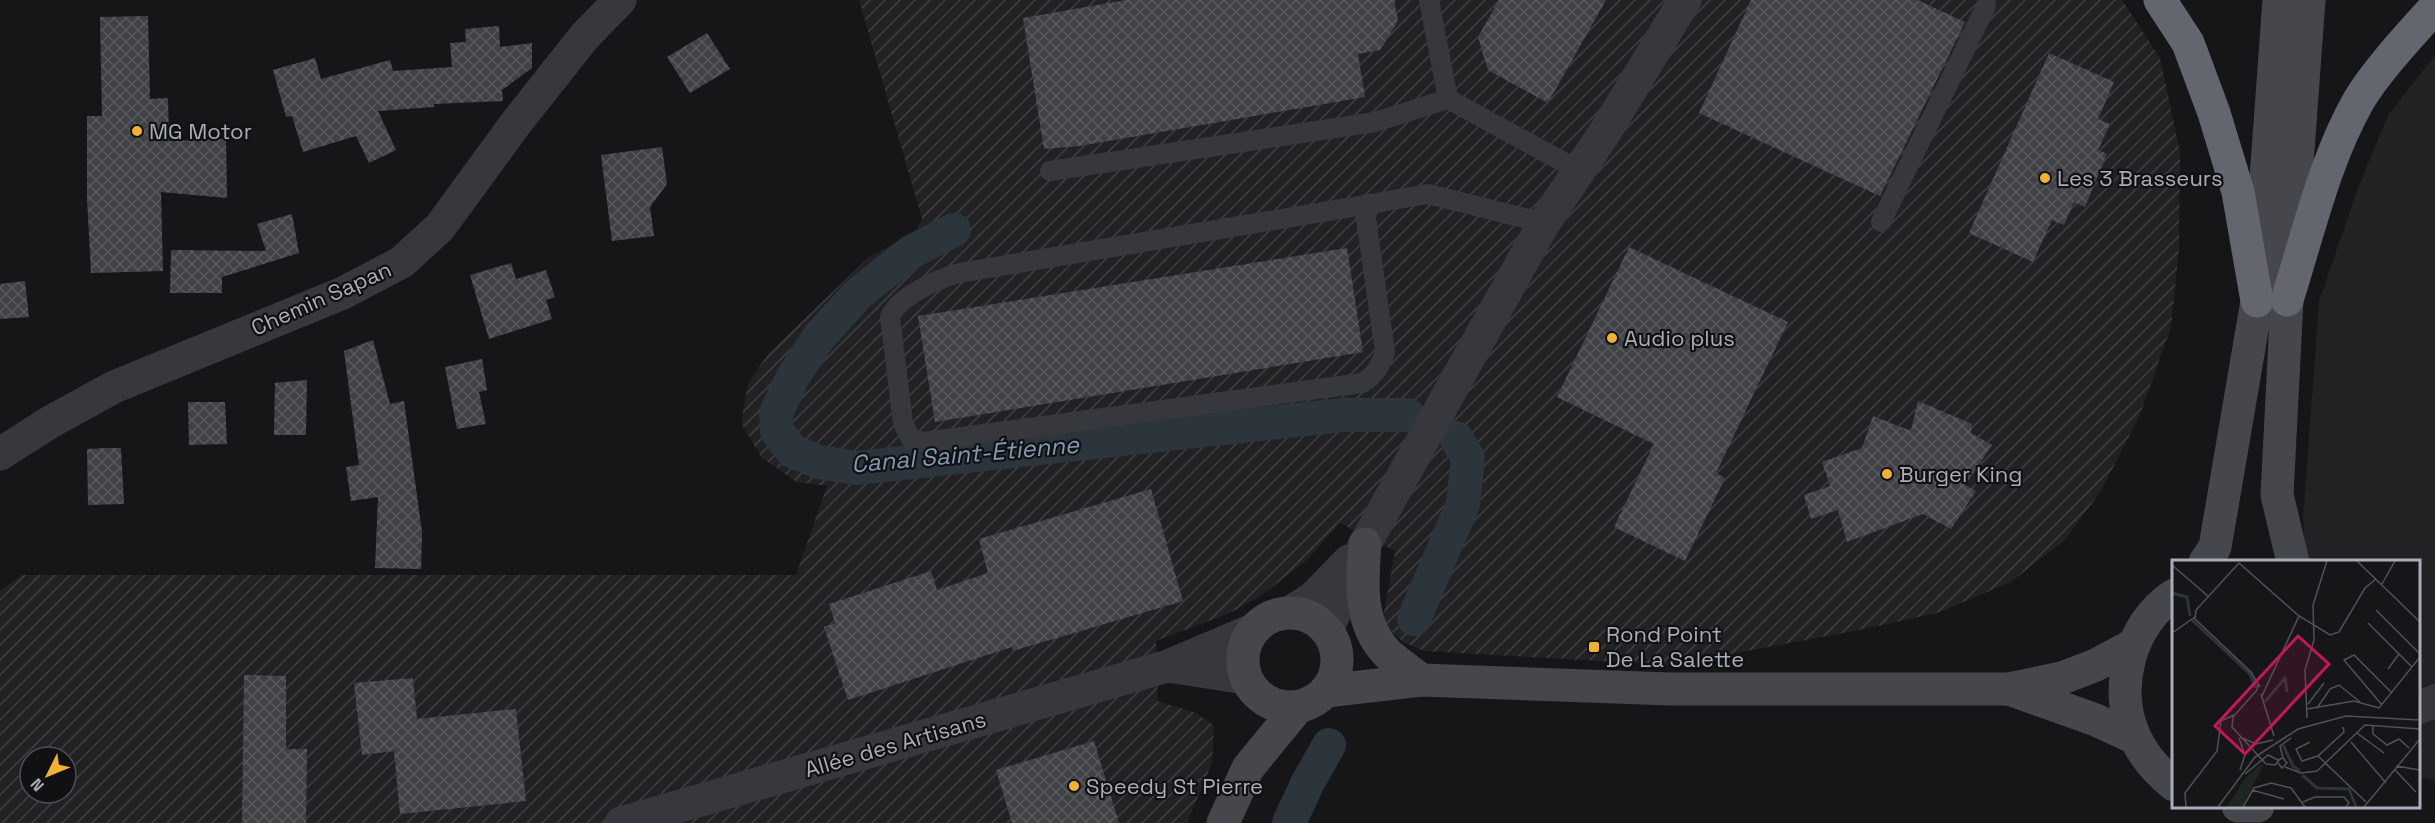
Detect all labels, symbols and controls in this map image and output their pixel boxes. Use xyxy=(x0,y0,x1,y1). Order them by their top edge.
place label: MG Motor xyxy=(149,117,252,145)
marker: MG Motor xyxy=(130,124,144,138)
place label: Les 3 Brasseurs xyxy=(2057,164,2223,192)
marker: Les 3 Brasseurs xyxy=(2038,171,2052,185)
street label: Chemin Sapan xyxy=(247,255,395,341)
place label: Audio plus xyxy=(1624,324,1735,352)
marker: Audio plus xyxy=(1605,331,1619,345)
water label: Canal Saint-Étienne xyxy=(850,429,1081,479)
place label: Burger King xyxy=(1899,460,2022,488)
marker: Burger King xyxy=(1880,467,1894,481)
inset map xyxy=(2172,560,2420,808)
place label: Rond Point De La Salette xyxy=(1606,620,1744,673)
marker: Rond Point De La Salette xyxy=(1587,640,1601,654)
street label: Allée des Artisans xyxy=(801,705,989,783)
north arrow xyxy=(18,745,78,805)
place label: Speedy St Pierre xyxy=(1086,772,1263,800)
text: N xyxy=(26,774,49,796)
marker: Speedy St Pierre xyxy=(1067,779,1081,793)

